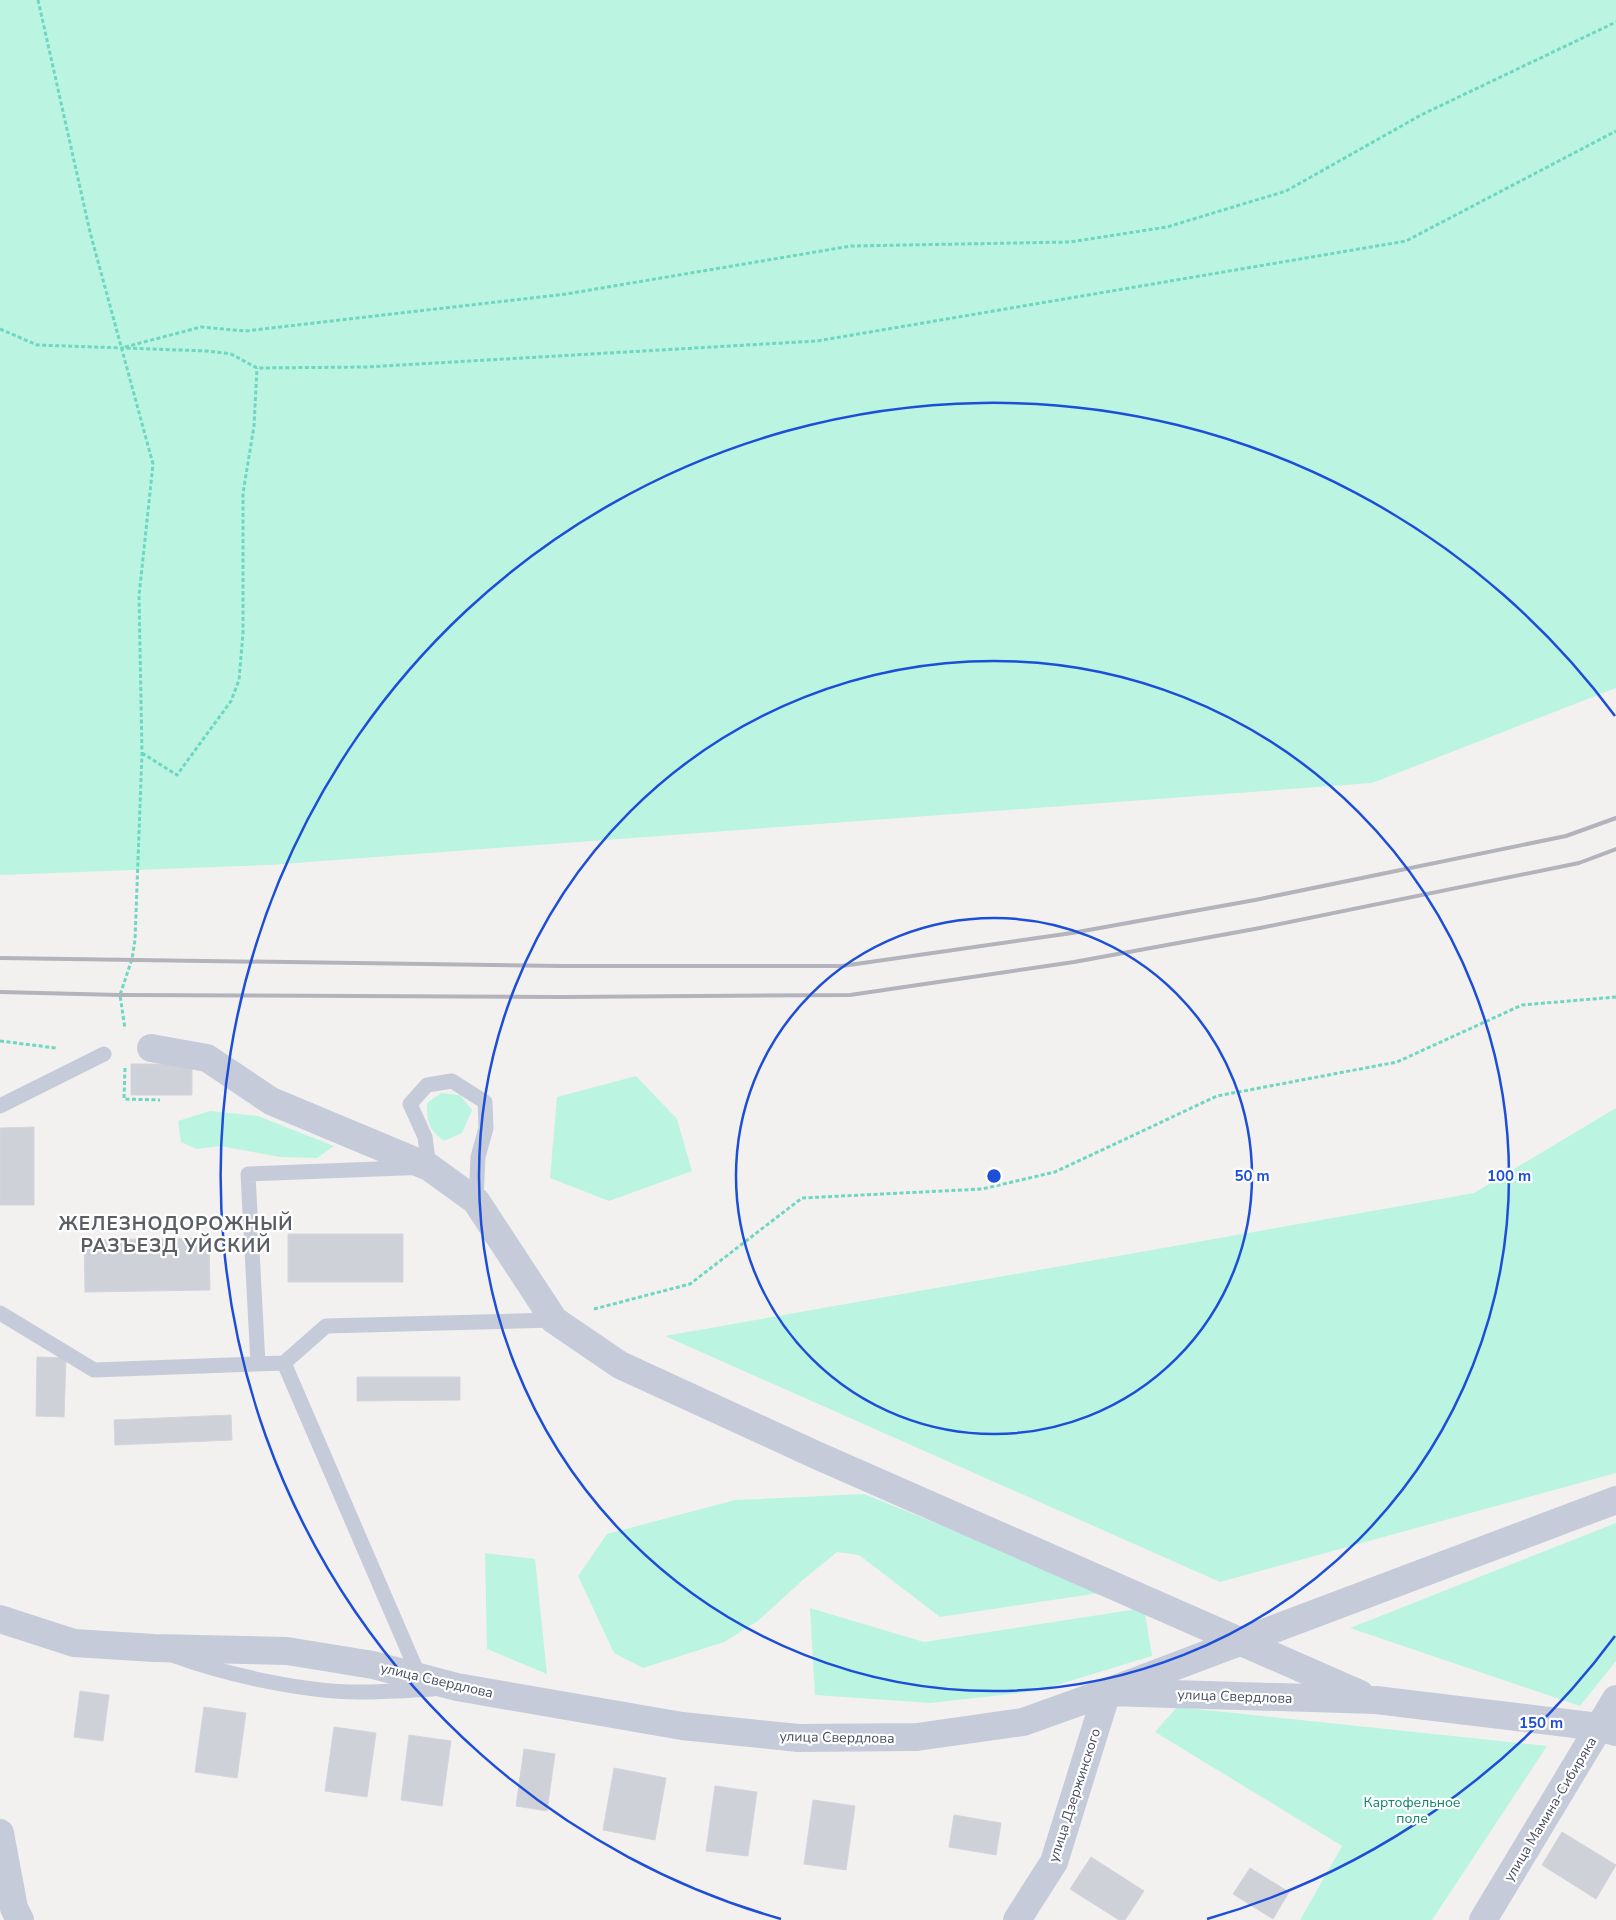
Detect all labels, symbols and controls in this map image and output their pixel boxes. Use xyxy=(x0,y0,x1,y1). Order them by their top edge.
text: 50 m xyxy=(1234,1166,1270,1186)
text: 100 m xyxy=(1487,1166,1531,1186)
centre of rings xyxy=(985,1167,1003,1185)
district label: ЖЕЛЕЗНОДОРОЖНЫЙ РАЗЪЕЗД УЙСКИЙ xyxy=(58,1211,294,1259)
street label: улица Свердлова xyxy=(379,1658,495,1703)
street label: улица Свердлова xyxy=(1177,1685,1293,1708)
text: 150 m xyxy=(1519,1713,1563,1733)
street label: улица Дзержинского xyxy=(1044,1726,1105,1865)
street label: улица Свердлова xyxy=(779,1727,895,1748)
street label: улица Мамина-Сибиряка xyxy=(1500,1733,1601,1885)
park label: Картофельное поле xyxy=(1364,1793,1460,1828)

